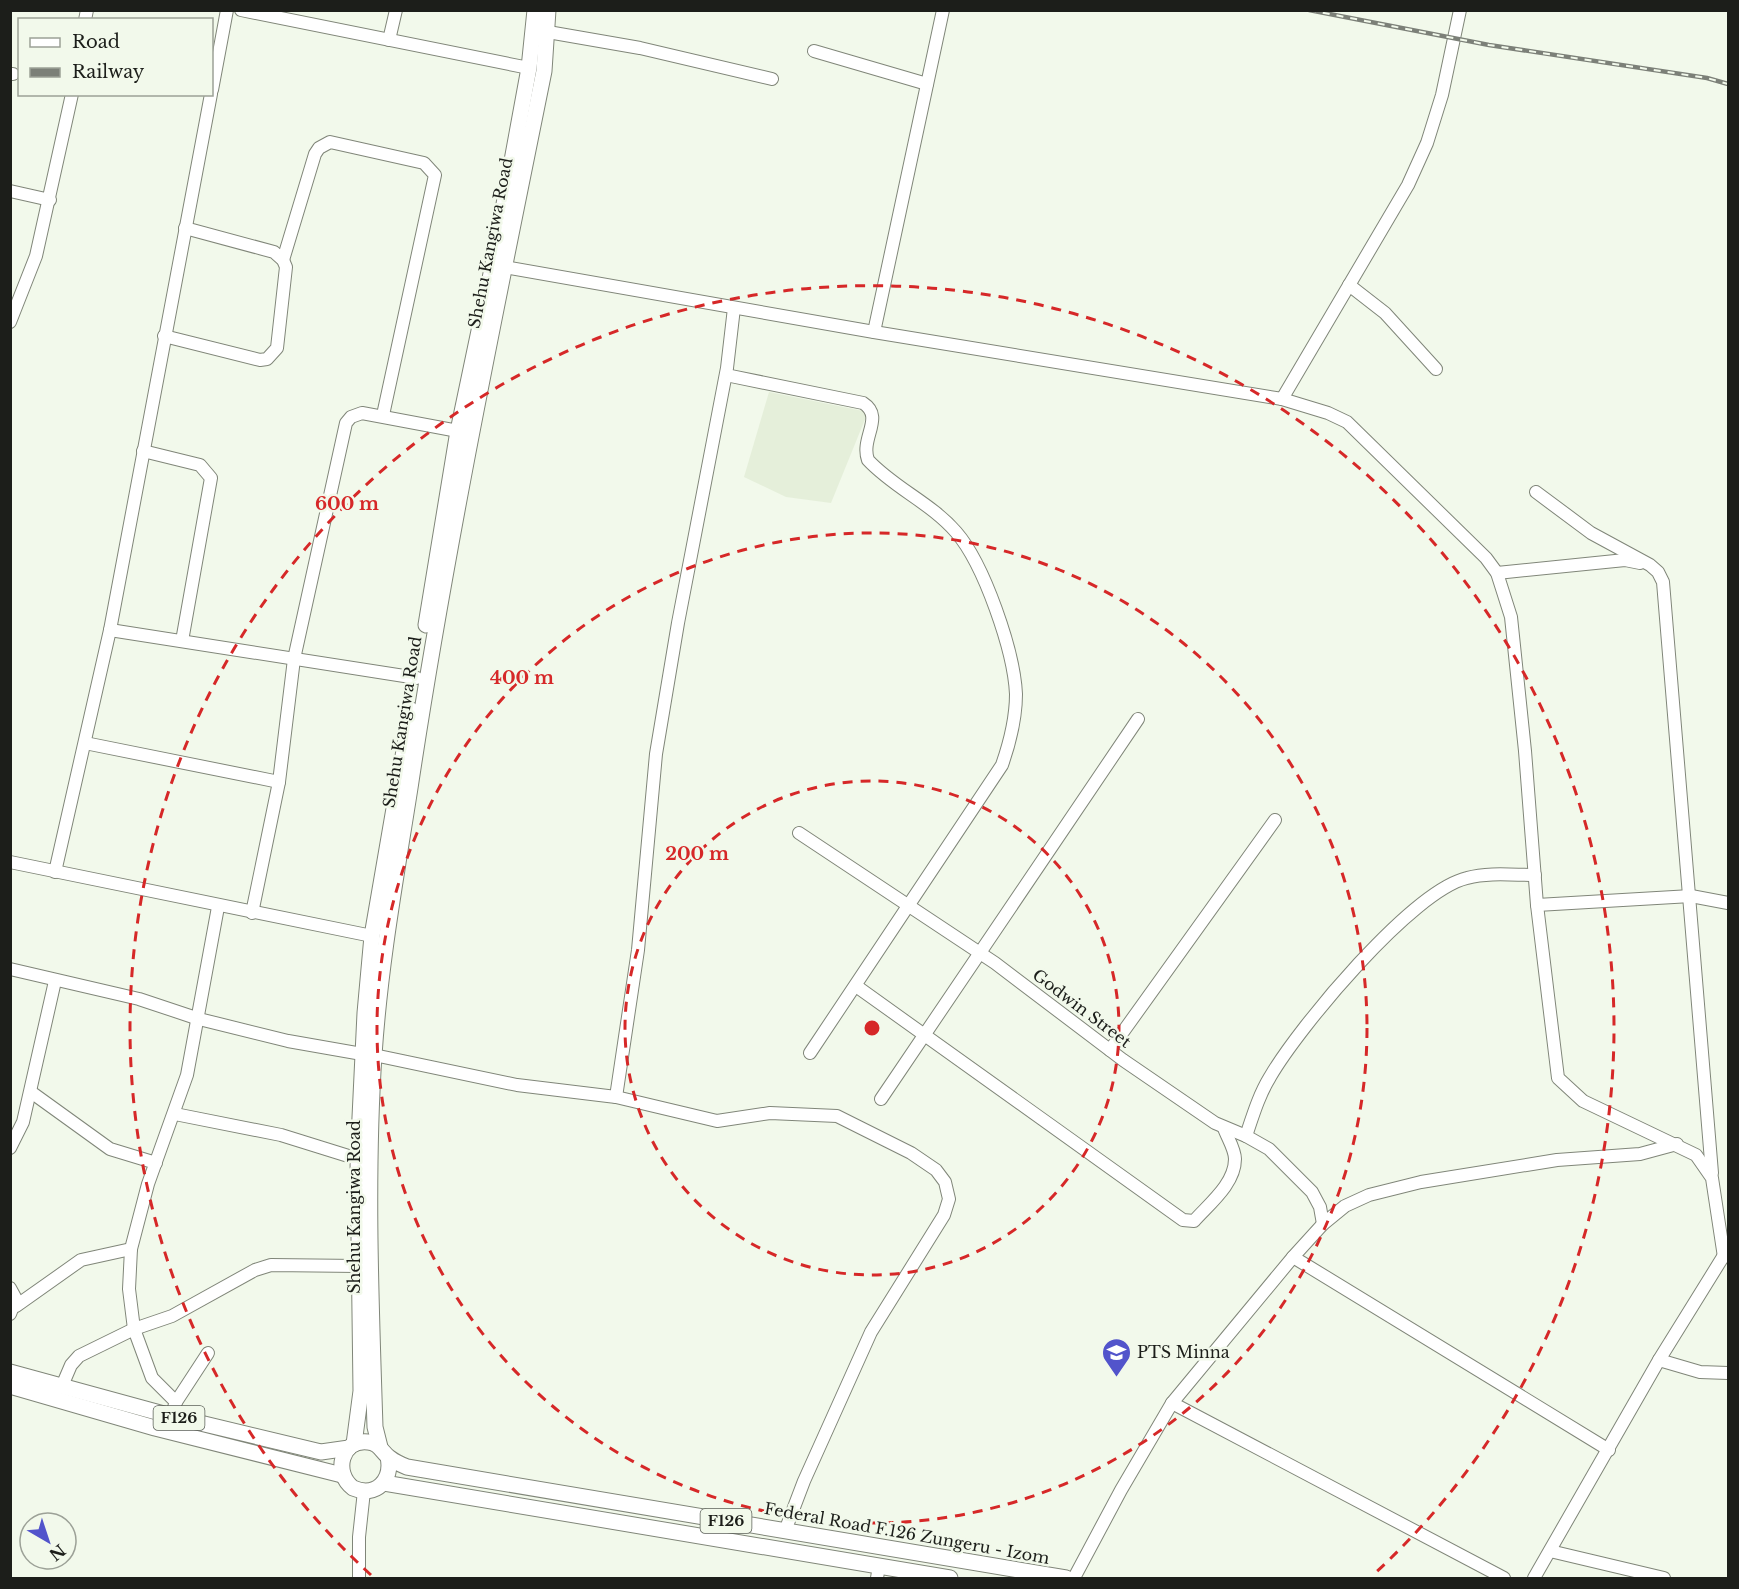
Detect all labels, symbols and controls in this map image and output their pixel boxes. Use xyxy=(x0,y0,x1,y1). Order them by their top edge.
legend xyxy=(18,18,213,96)
text: Road xyxy=(72,31,120,53)
text: Railway xyxy=(72,61,145,83)
street label: Shehu Kangiwa Road xyxy=(464,156,516,330)
text: 600 m xyxy=(315,493,379,515)
street label: Shehu Kangiwa Road xyxy=(379,635,425,809)
text: 400 m xyxy=(490,667,554,689)
text: 200 m xyxy=(665,843,729,865)
street label: Godwin Street xyxy=(1029,965,1135,1051)
centre of rings xyxy=(862,1018,882,1038)
street label: Shehu Kangiwa Road xyxy=(344,1120,364,1294)
school or university icon: PTS Minna xyxy=(1100,1336,1132,1378)
place label: PTS Minna xyxy=(1137,1342,1230,1362)
road number: F126 xyxy=(154,1406,204,1430)
street label: Federal Road F.126 Zungeru - Izom xyxy=(763,1498,1051,1568)
road number: F126 xyxy=(700,1509,752,1533)
north arrow xyxy=(18,1511,78,1571)
text: N xyxy=(45,1540,70,1565)

